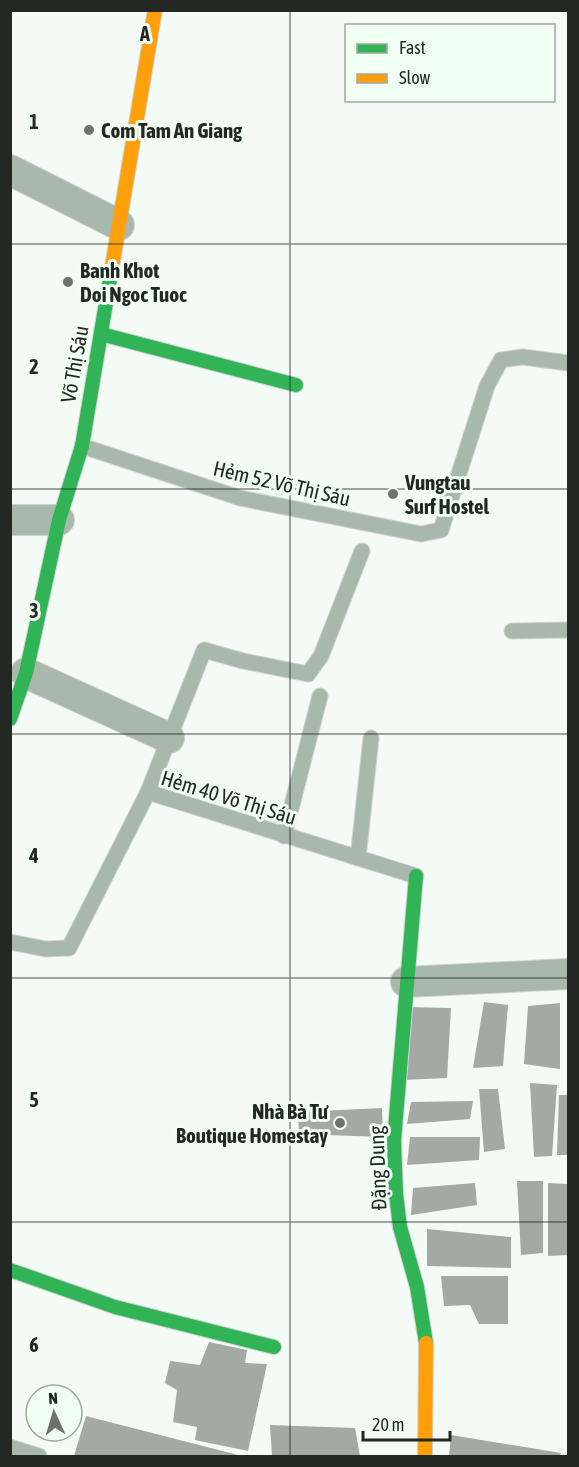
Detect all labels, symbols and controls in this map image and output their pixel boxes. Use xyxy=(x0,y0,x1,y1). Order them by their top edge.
text: A xyxy=(139,22,150,45)
legend xyxy=(345,24,555,102)
text: Fast xyxy=(399,37,426,58)
text: Slow xyxy=(399,67,430,88)
text: 1 xyxy=(29,110,39,133)
place label: Com Tam An Giang xyxy=(101,118,243,142)
marker: Com Tam An Giang xyxy=(82,123,96,137)
place label: Banh Khot Doi Ngoc Tuoc xyxy=(80,258,187,306)
marker: Banh Khot Doi Ngoc Tuoc xyxy=(61,275,75,289)
street label: Võ Thị Sáu xyxy=(55,324,93,404)
text: 2 xyxy=(29,355,39,378)
street label: Hẻm 52 Võ Thị Sáu xyxy=(211,456,353,510)
place label: Vungtau Surf Hostel xyxy=(404,470,489,518)
marker: Vungtau Surf Hostel xyxy=(386,487,400,501)
text: 3 xyxy=(29,599,39,622)
street label: Hẻm 40 Võ Thị Sáu xyxy=(158,765,300,829)
text: 4 xyxy=(28,844,39,867)
text: 5 xyxy=(29,1088,39,1111)
place label: Nhà Bà Tư Boutique Homestay xyxy=(176,1099,329,1147)
marker: Nhà Bà Tư Boutique Homestay xyxy=(333,1116,347,1130)
street label: Đặng Dung xyxy=(364,1125,390,1211)
text: 6 xyxy=(29,1333,39,1356)
north arrow xyxy=(24,1383,84,1443)
text: N xyxy=(48,1389,58,1407)
scale bar xyxy=(363,1404,450,1442)
text: 20 m xyxy=(372,1414,404,1435)

